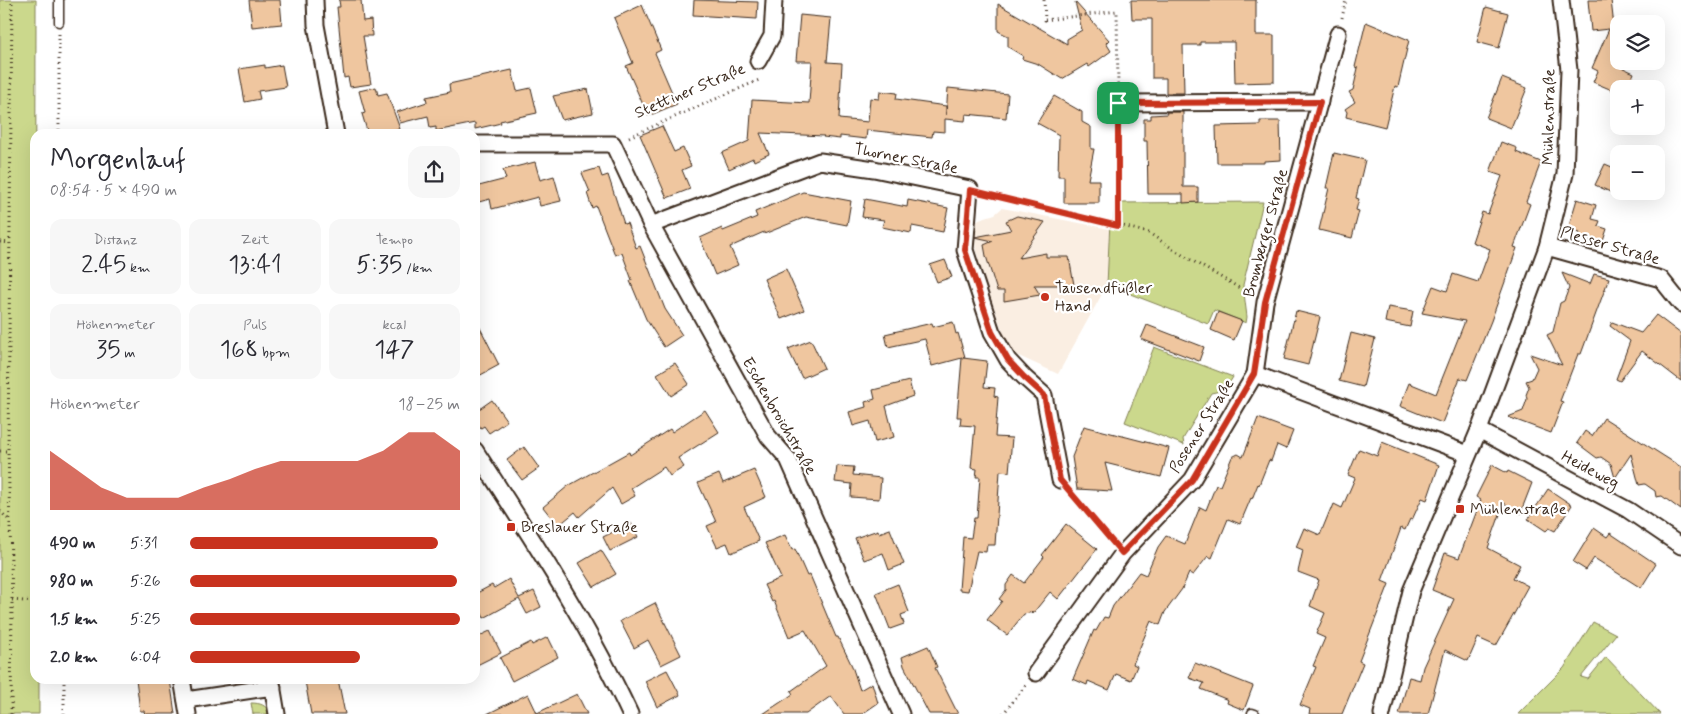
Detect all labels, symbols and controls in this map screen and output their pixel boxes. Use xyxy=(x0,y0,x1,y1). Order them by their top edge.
map controls xyxy=(1610,15,1665,200)
button: layers xyxy=(1610,15,1665,70)
street label: Stettiner Straße xyxy=(631,58,749,124)
street label: Mühlenstraße xyxy=(1538,68,1560,165)
button: + xyxy=(1610,80,1665,135)
pin xyxy=(1097,82,1139,124)
icon: arrive xyxy=(1104,89,1132,117)
street label: Thorner Straße xyxy=(852,139,960,179)
text: Morgenlauf xyxy=(50,142,186,179)
button: − xyxy=(1610,145,1665,200)
button: share xyxy=(408,146,460,198)
street label: Bromberger Straße xyxy=(1239,166,1294,300)
text: 08:54 · 5 × 490 m xyxy=(50,180,177,201)
street label: Plesser Straße xyxy=(1558,222,1662,270)
text: Distanz xyxy=(94,231,138,249)
text: Zeit xyxy=(241,231,269,249)
text: Tempo xyxy=(376,231,413,249)
text: 2.45 xyxy=(81,249,126,282)
text: 13:41 xyxy=(228,249,282,282)
text: 5:35 xyxy=(356,249,402,282)
text: km xyxy=(126,259,150,277)
text: /km xyxy=(402,259,433,277)
place label: Tausendfüßler Hand xyxy=(1055,278,1152,317)
marker: Tausendfüßler Hand xyxy=(1039,291,1051,303)
text: Höhenmeter xyxy=(76,316,155,334)
text: Puls xyxy=(243,316,267,334)
text: kcal xyxy=(383,316,406,334)
text: 35 xyxy=(96,334,121,367)
text: 168 xyxy=(220,334,258,367)
text: 147 xyxy=(374,334,414,367)
text: m xyxy=(121,344,135,362)
text: bpm xyxy=(258,344,290,362)
street label: Eschenbroichstraße xyxy=(737,353,821,479)
street label: Posener Straße xyxy=(1165,375,1239,477)
text: Höhenmeter xyxy=(50,394,140,415)
text: 18–25 m xyxy=(398,394,460,415)
street label: Heideweg xyxy=(1557,446,1623,495)
place label: Mühlenstraße xyxy=(1470,499,1567,520)
marker: Mühlenstraße xyxy=(1454,503,1466,515)
place label: Breslauer Straße xyxy=(521,517,638,538)
marker: Breslauer Straße xyxy=(505,521,517,533)
text: 490 m xyxy=(50,533,96,554)
text: 5:31 xyxy=(130,533,158,554)
text: 980 m xyxy=(50,571,93,592)
text: 5:26 xyxy=(130,571,161,592)
text: 1.5 km xyxy=(50,609,98,630)
text: 5:25 xyxy=(130,609,160,630)
text: 2.0 km xyxy=(50,647,98,668)
text: 6:04 xyxy=(130,647,161,668)

